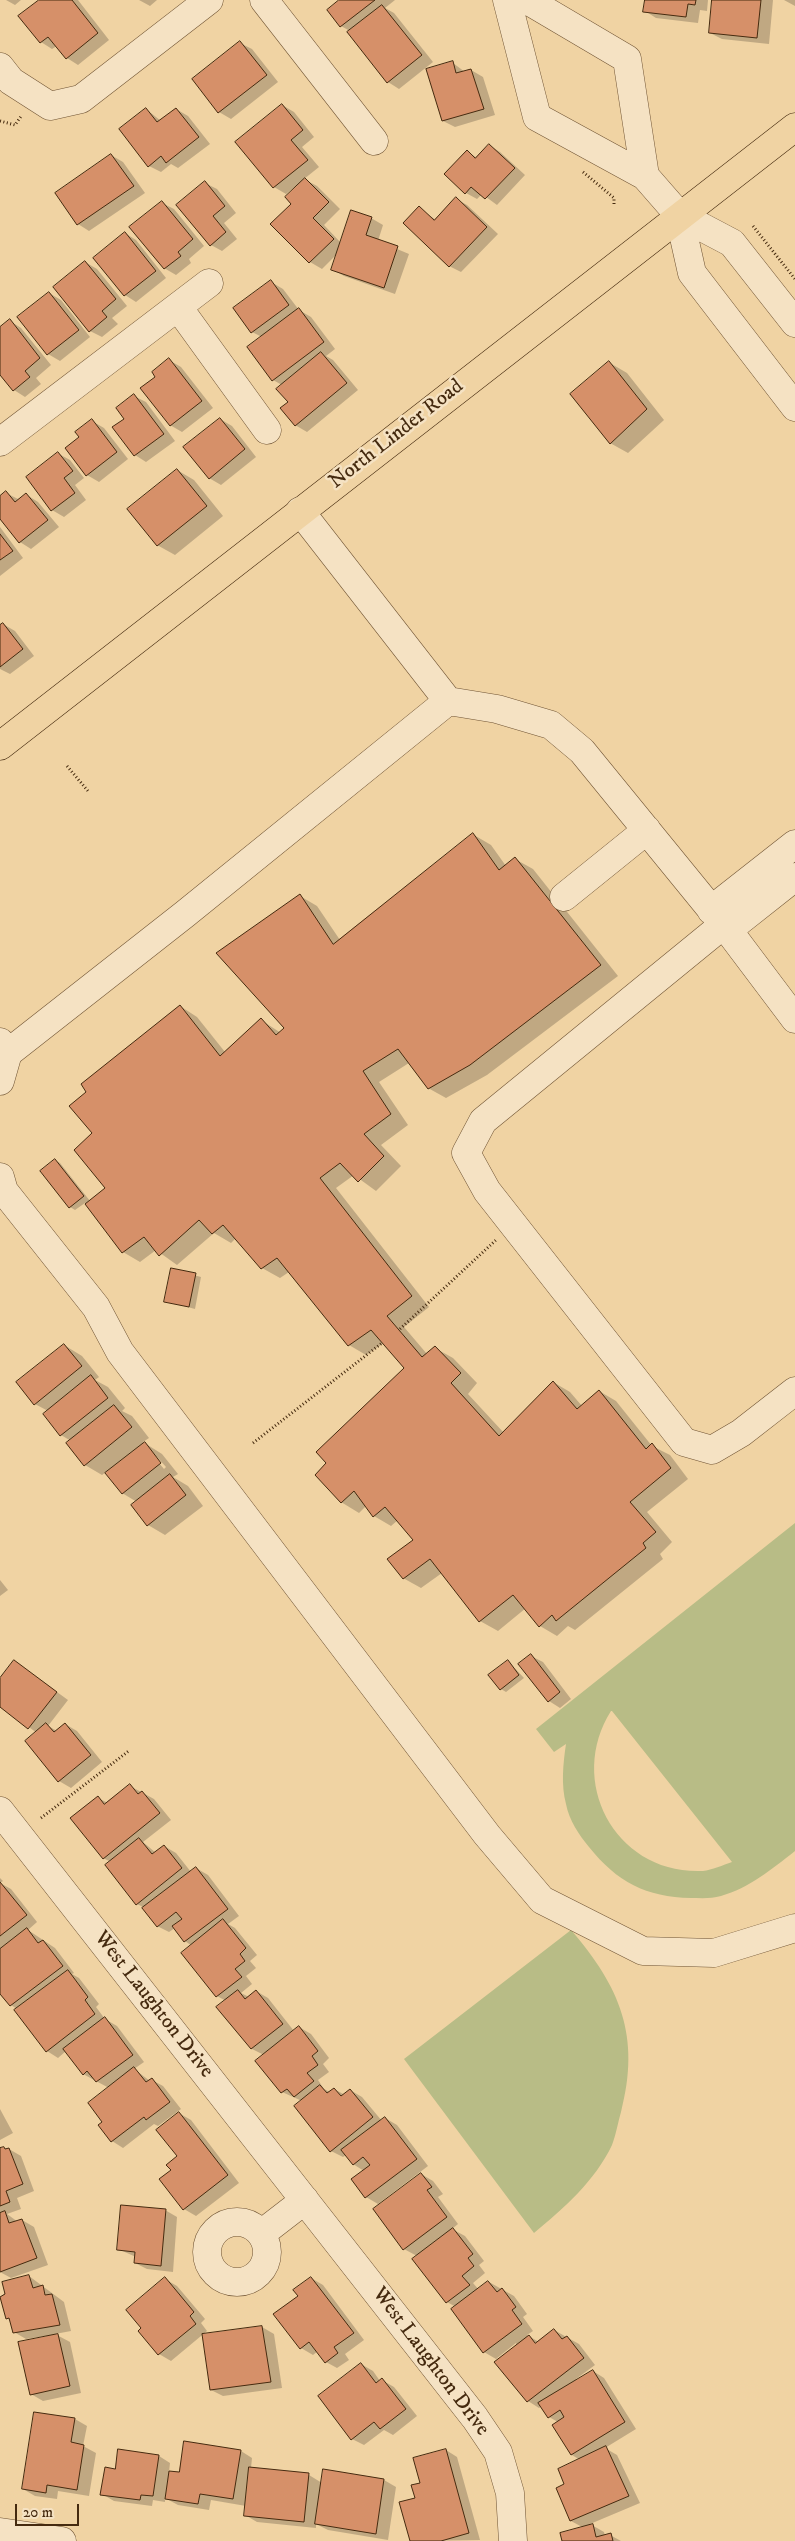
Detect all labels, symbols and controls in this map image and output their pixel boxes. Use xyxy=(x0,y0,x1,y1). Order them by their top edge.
street label: North Linder Road xyxy=(325,375,469,495)
street label: West Laughton Drive xyxy=(88,1926,218,2084)
street label: West Laughton Drive xyxy=(366,2283,494,2441)
scale bar xyxy=(18,2494,81,2526)
text: 20 m xyxy=(23,2503,53,2522)

